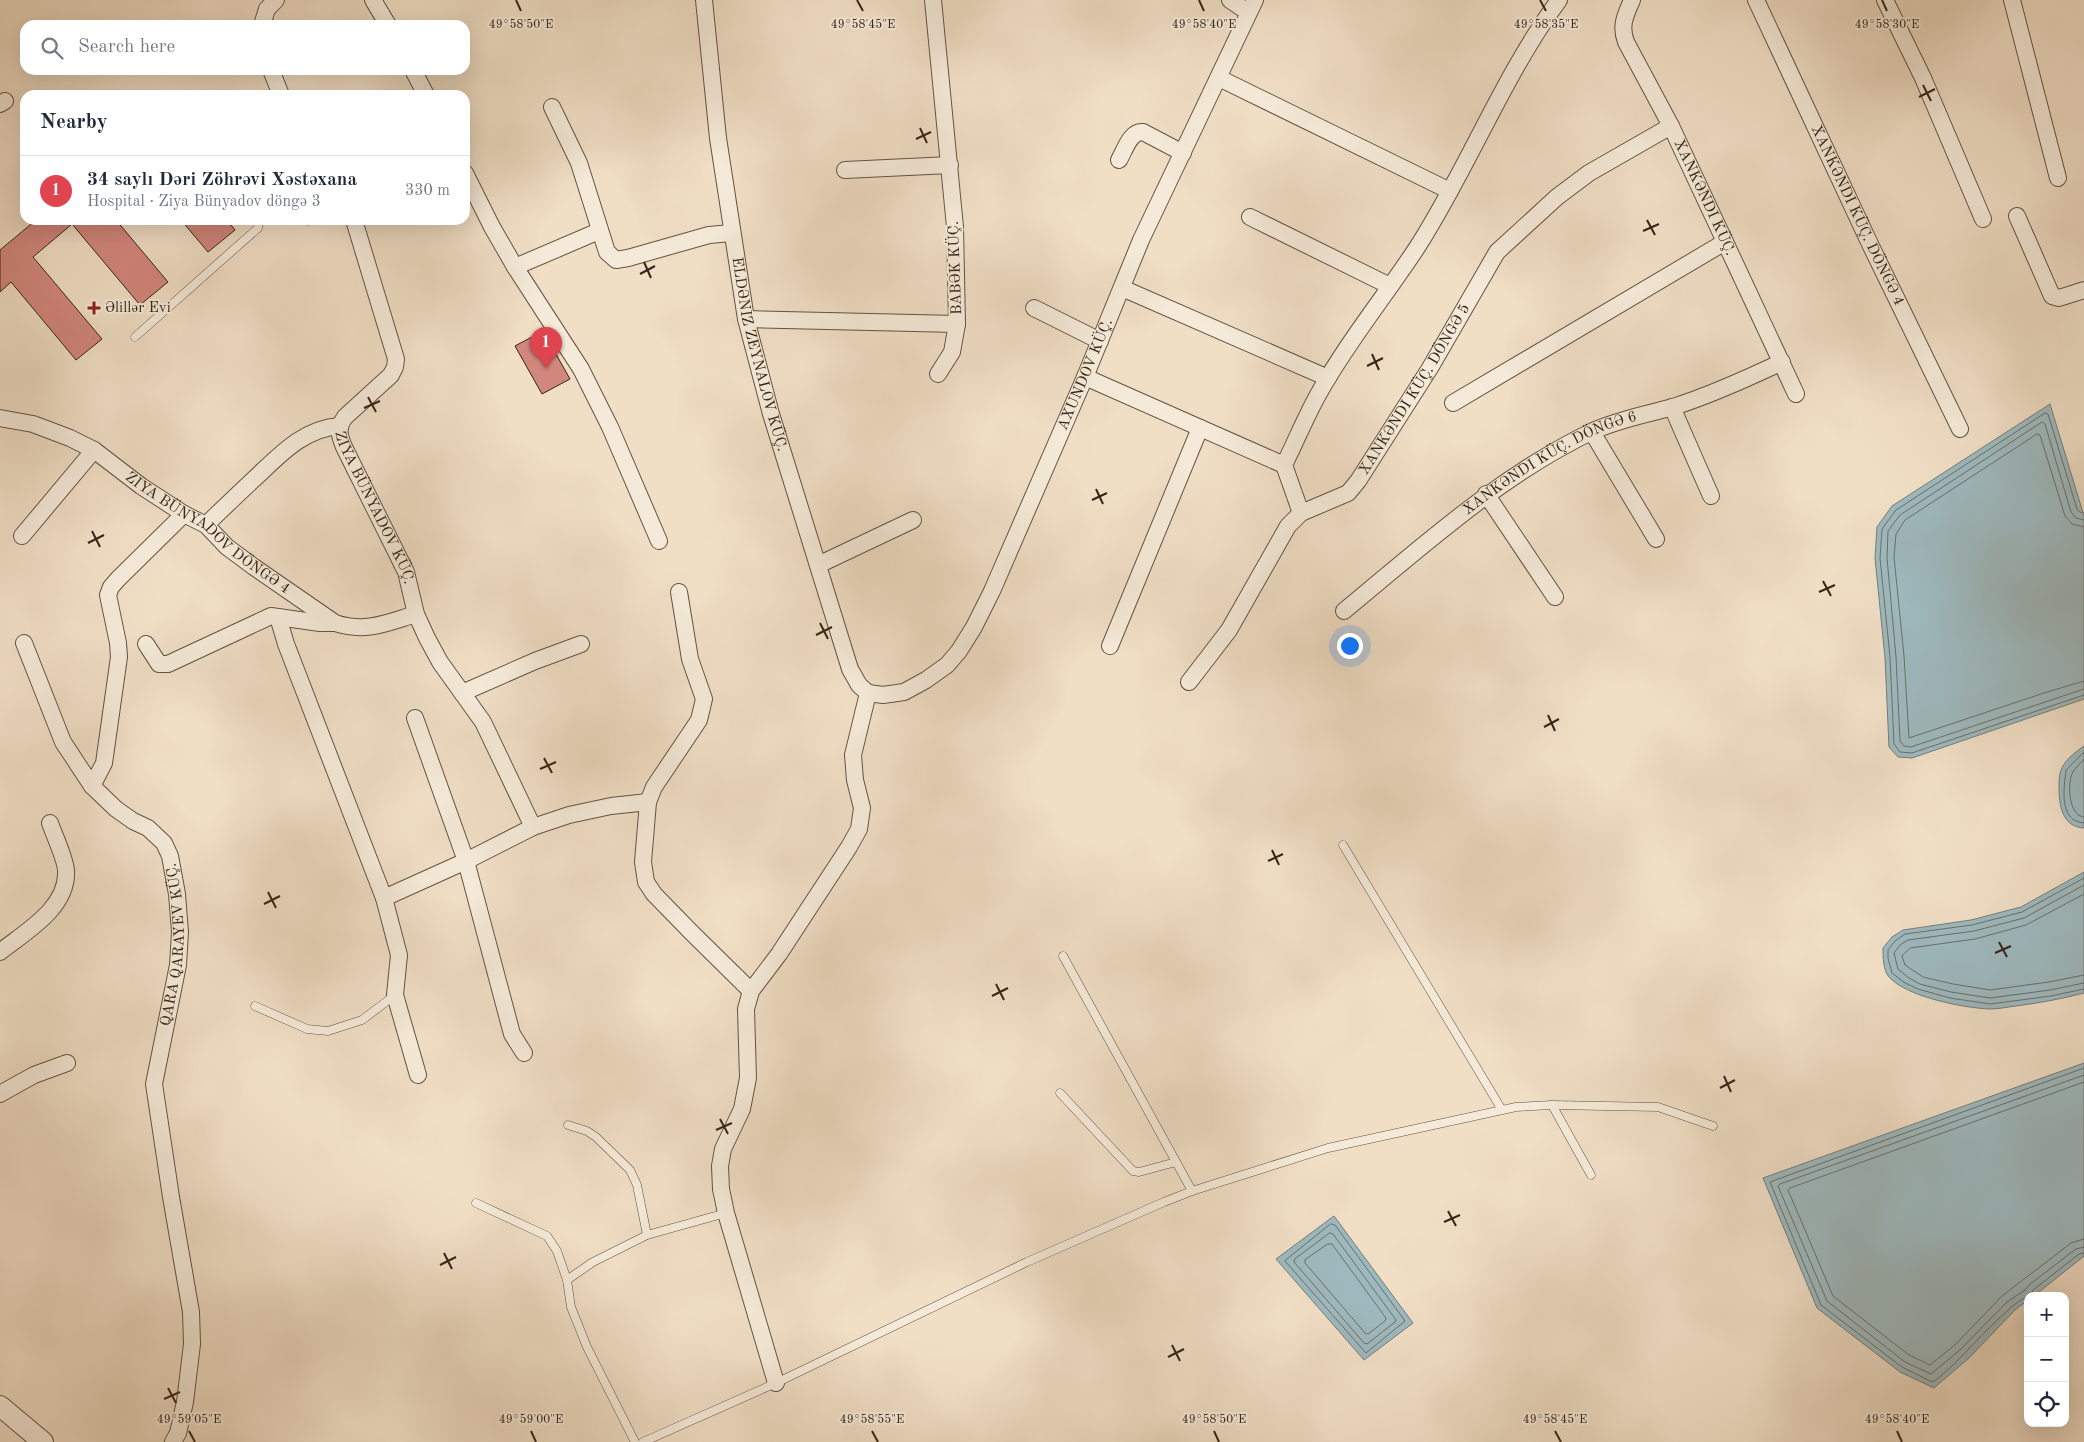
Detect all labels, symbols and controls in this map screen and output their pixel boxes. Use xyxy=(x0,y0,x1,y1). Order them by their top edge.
text: 49°58'50"E xyxy=(489,18,553,31)
text: 49°58'45"E xyxy=(831,18,895,31)
text: 49°58'40"E xyxy=(1172,18,1236,31)
text: 49°58'35"E xyxy=(1514,18,1578,31)
text: 49°58'30"E xyxy=(1855,18,1919,31)
search box xyxy=(20,20,470,75)
icon: search xyxy=(38,34,66,62)
text: Search here xyxy=(78,38,175,57)
text: Nearby xyxy=(40,112,108,133)
street label: XANKƏNDI KÜÇ. DÖNGƏ 4 xyxy=(1808,123,1906,308)
street label: XANKƏNDI KÜÇ. xyxy=(1671,137,1738,258)
text: 34 saylı Dəri Zöhrəvi Xəstəxana xyxy=(87,171,357,190)
text: 1 xyxy=(51,183,61,199)
text: 330 m xyxy=(405,183,450,199)
text: Hospital · Ziya Bünyadov döngə 3 xyxy=(87,194,321,210)
street label: BABƏK KÜÇ. xyxy=(944,221,965,315)
street label: ELDƏNIZ ZEYNALOV KÜÇ. xyxy=(729,256,790,453)
marker: Əlillər Evi xyxy=(87,301,101,315)
place label: Əlillər Evi xyxy=(105,301,171,316)
street label: XANKƏNDI KÜÇ. DÖNGƏ 5 xyxy=(1356,301,1473,478)
street label: AXUNDOV KÜÇ. xyxy=(1055,316,1116,433)
pin: 1 xyxy=(530,327,562,368)
street label: XANKƏNDI KÜÇ. DÖNGƏ 6 xyxy=(1460,409,1638,518)
street label: ZIYA BÜNYADOV KÜÇ. xyxy=(332,430,416,586)
street label: ZIYA BÜNYADOV DÖNGƏ 4 xyxy=(122,469,292,597)
your location xyxy=(1337,633,1363,659)
street label: QARA QARAYEV KÜÇ. xyxy=(158,862,188,1028)
map controls xyxy=(2024,1292,2069,1427)
button: + xyxy=(2024,1292,2069,1337)
button: − xyxy=(2024,1337,2069,1382)
button: locate xyxy=(2024,1382,2069,1427)
text: 49°59'05"E xyxy=(157,1413,221,1426)
text: 49°59'00"E xyxy=(499,1413,563,1426)
text: 49°58'55"E xyxy=(840,1413,904,1426)
text: 49°58'50"E xyxy=(1182,1413,1246,1426)
text: 49°58'45"E xyxy=(1523,1413,1587,1426)
text: 49°58'40"E xyxy=(1865,1413,1929,1426)

